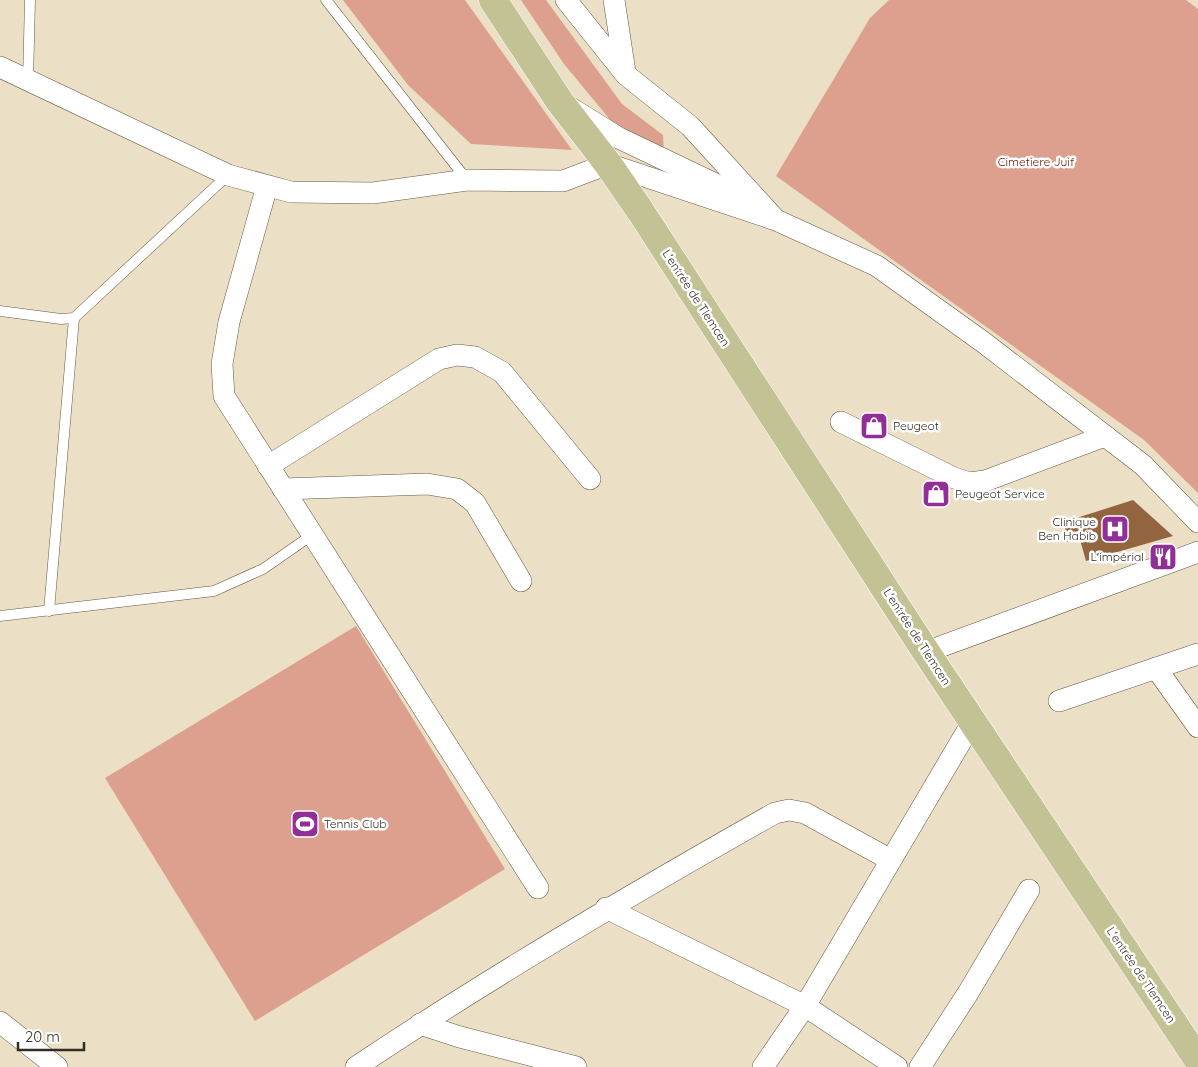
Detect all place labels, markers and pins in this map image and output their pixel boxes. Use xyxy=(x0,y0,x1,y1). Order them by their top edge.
shop icon: Peugeot xyxy=(859,411,889,441)
place label: Peugeot xyxy=(893,418,939,433)
shop icon: Peugeot Service xyxy=(921,479,951,509)
place label: Peugeot Service xyxy=(955,486,1045,501)
place label: Clinique Ben Habib xyxy=(1038,514,1096,543)
hospital icon: Clinique Ben Habib xyxy=(1100,514,1130,544)
restaurant icon: L'impérial xyxy=(1148,542,1178,572)
place label: L'impérial xyxy=(1091,549,1144,564)
sports icon: Tennis Club xyxy=(290,809,320,839)
place label: Tennis Club xyxy=(324,816,387,831)

